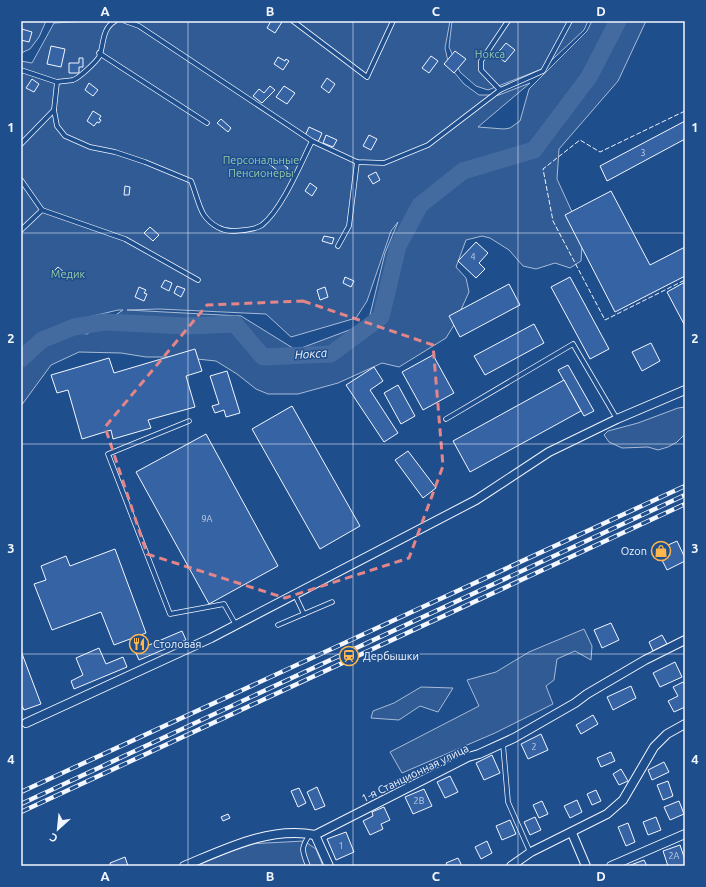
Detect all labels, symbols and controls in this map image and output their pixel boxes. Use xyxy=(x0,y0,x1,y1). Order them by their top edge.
text: A xyxy=(100,4,110,18)
text: B xyxy=(266,4,275,18)
text: C xyxy=(432,4,441,18)
text: D xyxy=(596,4,606,18)
park label: Нокса xyxy=(475,48,505,60)
text: 1 xyxy=(7,120,15,134)
text: 1 xyxy=(691,120,699,134)
house number: 3 xyxy=(640,148,646,158)
park label: Персональные Пенсионеры xyxy=(223,154,299,179)
house number: 4 xyxy=(470,252,476,262)
park label: Медик xyxy=(51,268,85,280)
text: 2 xyxy=(7,331,15,345)
text: 2 xyxy=(691,331,699,345)
water label: Нокса xyxy=(294,346,328,361)
house number: 9А xyxy=(202,514,213,524)
shop icon: Ozon xyxy=(650,540,672,562)
text: 3 xyxy=(7,541,15,555)
text: 3 xyxy=(691,541,699,555)
place label: Ozon xyxy=(621,545,647,557)
restaurant icon: Столовая xyxy=(128,633,150,655)
place label: Столовая xyxy=(153,638,201,650)
station icon: Дербышки xyxy=(338,645,360,667)
place label: Дербышки xyxy=(363,650,419,662)
street label: 1-я Станционная улица xyxy=(359,742,471,804)
house number: 2 xyxy=(531,742,537,752)
text: 4 xyxy=(7,752,15,766)
text: 4 xyxy=(691,752,699,766)
house number: 2В xyxy=(414,796,425,806)
north arrow xyxy=(38,809,78,849)
text: С xyxy=(48,831,59,845)
house number: 1 xyxy=(338,841,344,851)
house number: 2А xyxy=(669,851,680,861)
text: A xyxy=(100,869,110,883)
text: B xyxy=(266,869,275,883)
text: C xyxy=(432,869,441,883)
text: D xyxy=(596,869,606,883)

